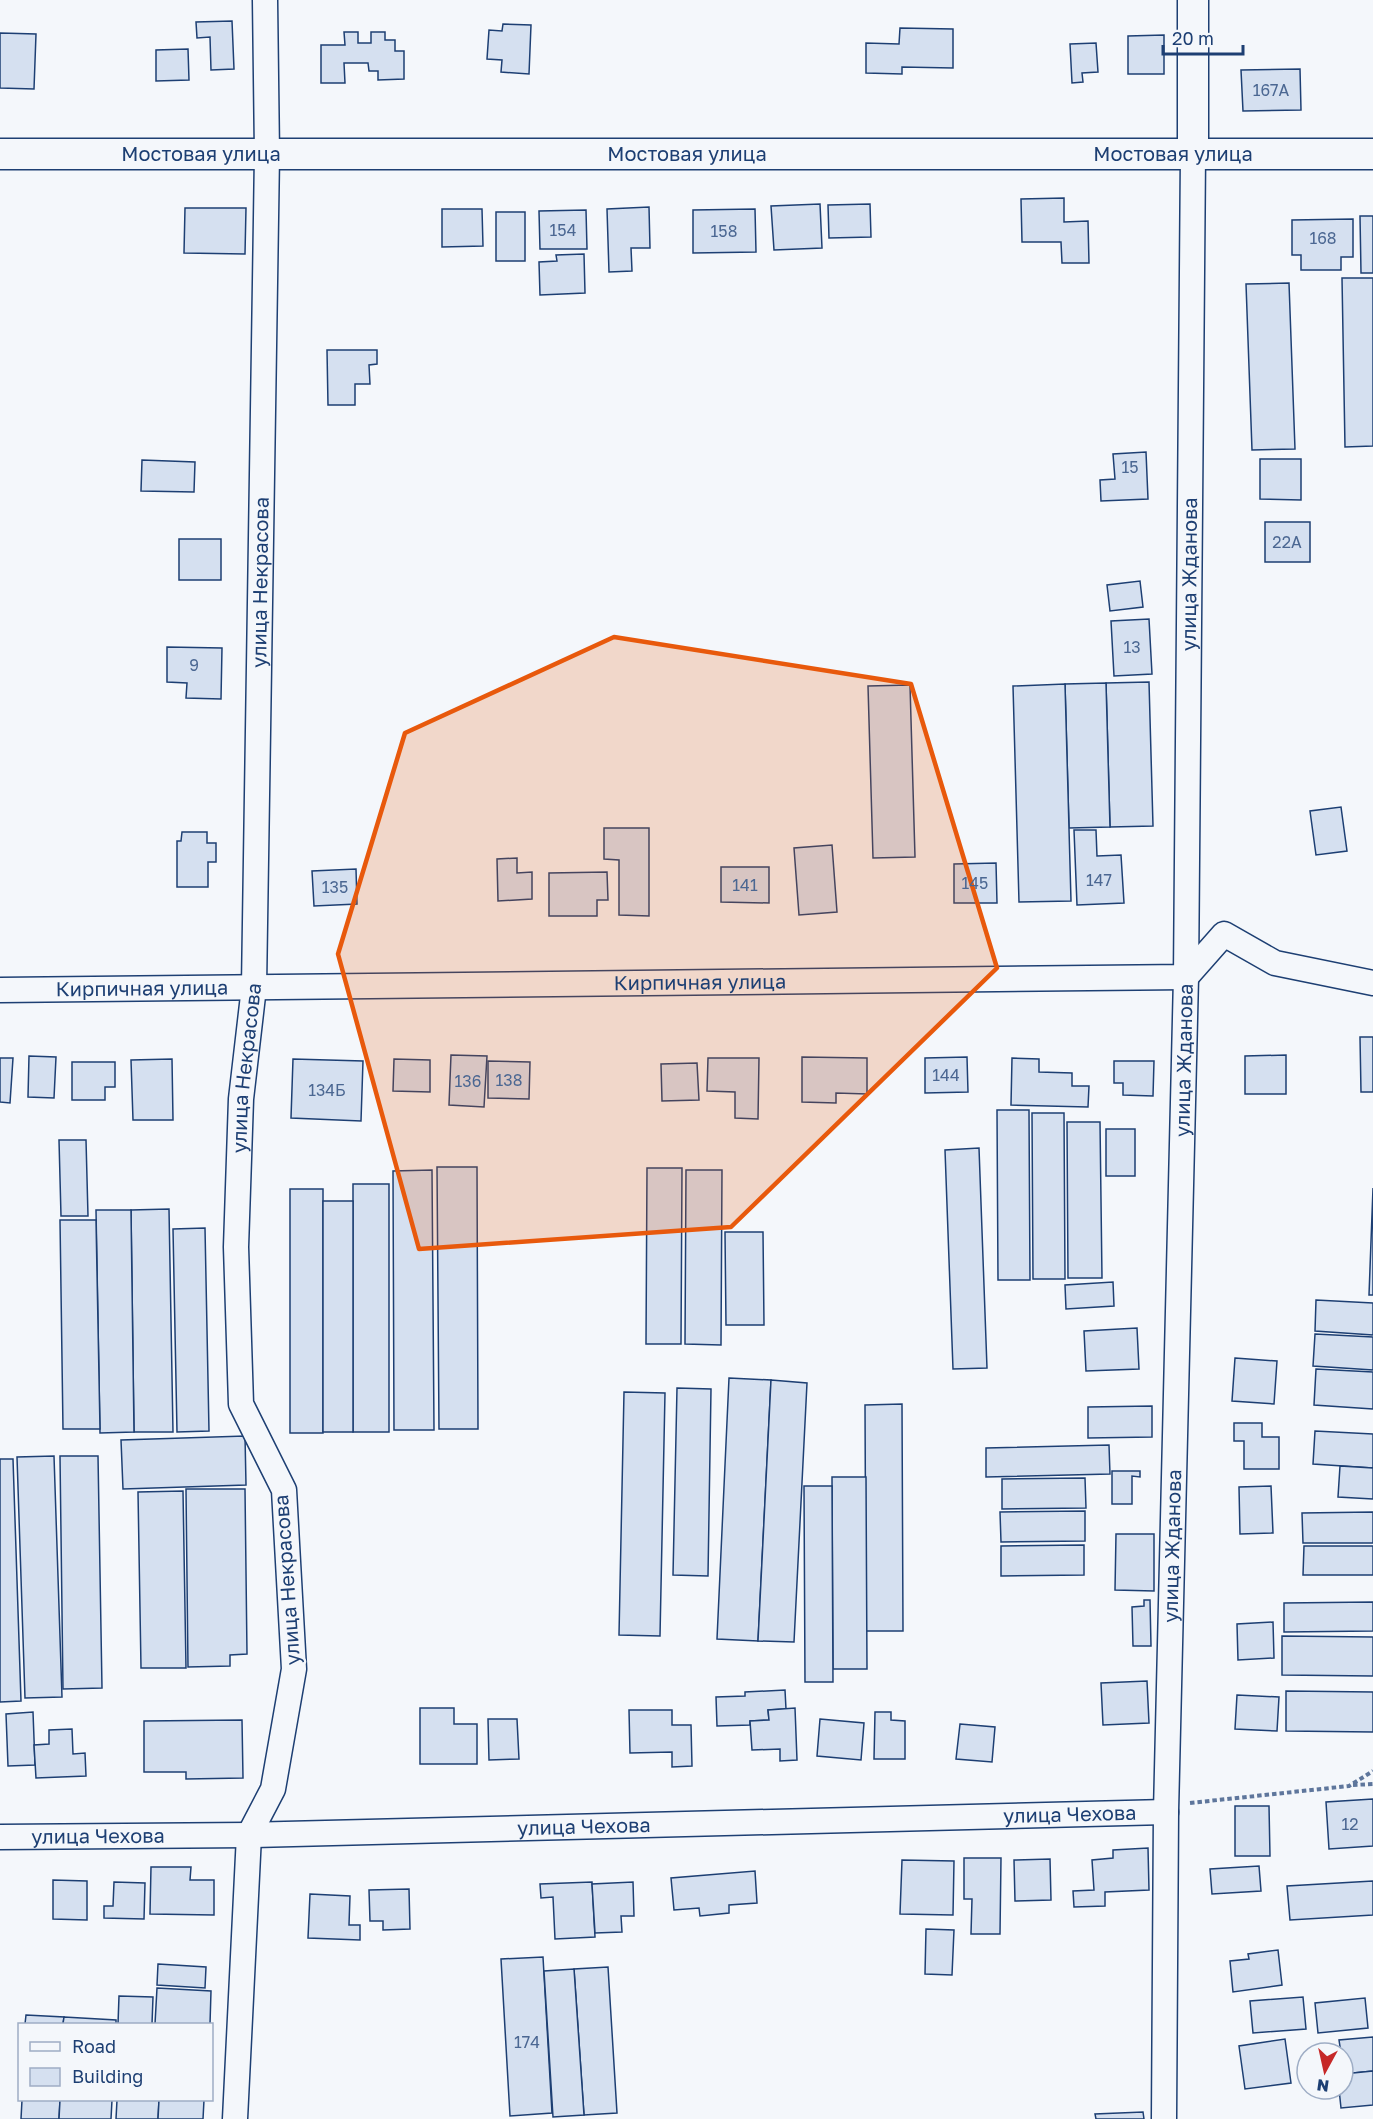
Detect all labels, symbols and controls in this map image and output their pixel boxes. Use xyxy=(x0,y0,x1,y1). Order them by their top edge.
scale bar xyxy=(1163,18,1242,56)
text: 20 m xyxy=(1172,27,1214,49)
house number: 167А xyxy=(1253,80,1290,100)
street label: Мостовая улица xyxy=(121,141,281,165)
street label: Мостовая улица xyxy=(607,141,767,165)
street label: Мостовая улица xyxy=(1093,141,1253,165)
house number: 154 xyxy=(550,220,576,240)
house number: 158 xyxy=(711,221,737,241)
house number: 168 xyxy=(1309,228,1337,248)
house number: 15 xyxy=(1121,457,1139,477)
street label: улица Некрасова xyxy=(246,497,273,668)
street label: улица Жданова xyxy=(1176,497,1201,651)
house number: 22А xyxy=(1272,532,1302,552)
house number: 13 xyxy=(1123,637,1141,657)
house number: 9 xyxy=(189,655,199,675)
house number: 147 xyxy=(1086,870,1112,890)
house number: 145 xyxy=(962,873,988,893)
house number: 141 xyxy=(732,875,758,895)
house number: 135 xyxy=(322,877,348,897)
street label: Кирпичная улица xyxy=(614,968,786,994)
street label: Кирпичная улица xyxy=(56,974,228,1000)
street label: улица Некрасова xyxy=(226,981,265,1154)
street label: улица Жданова xyxy=(1169,983,1197,1137)
house number: 144 xyxy=(932,1065,960,1085)
house number: 138 xyxy=(496,1070,522,1090)
house number: 136 xyxy=(455,1071,481,1091)
house number: 134Б xyxy=(308,1080,346,1100)
street label: улица Жданова xyxy=(1158,1469,1185,1623)
street label: улица Некрасова xyxy=(268,1494,304,1666)
street label: улица Чехова xyxy=(1003,1800,1137,1827)
street label: улица Чехова xyxy=(517,1812,651,1839)
house number: 12 xyxy=(1341,1814,1359,1834)
street label: улица Чехова xyxy=(31,1823,165,1848)
legend xyxy=(18,2023,213,2101)
house number: 174 xyxy=(514,2032,540,2052)
text: Road xyxy=(72,2035,116,2057)
north arrow xyxy=(1295,2041,1355,2101)
text: Building xyxy=(72,2065,143,2087)
text: N xyxy=(1315,2075,1330,2097)

